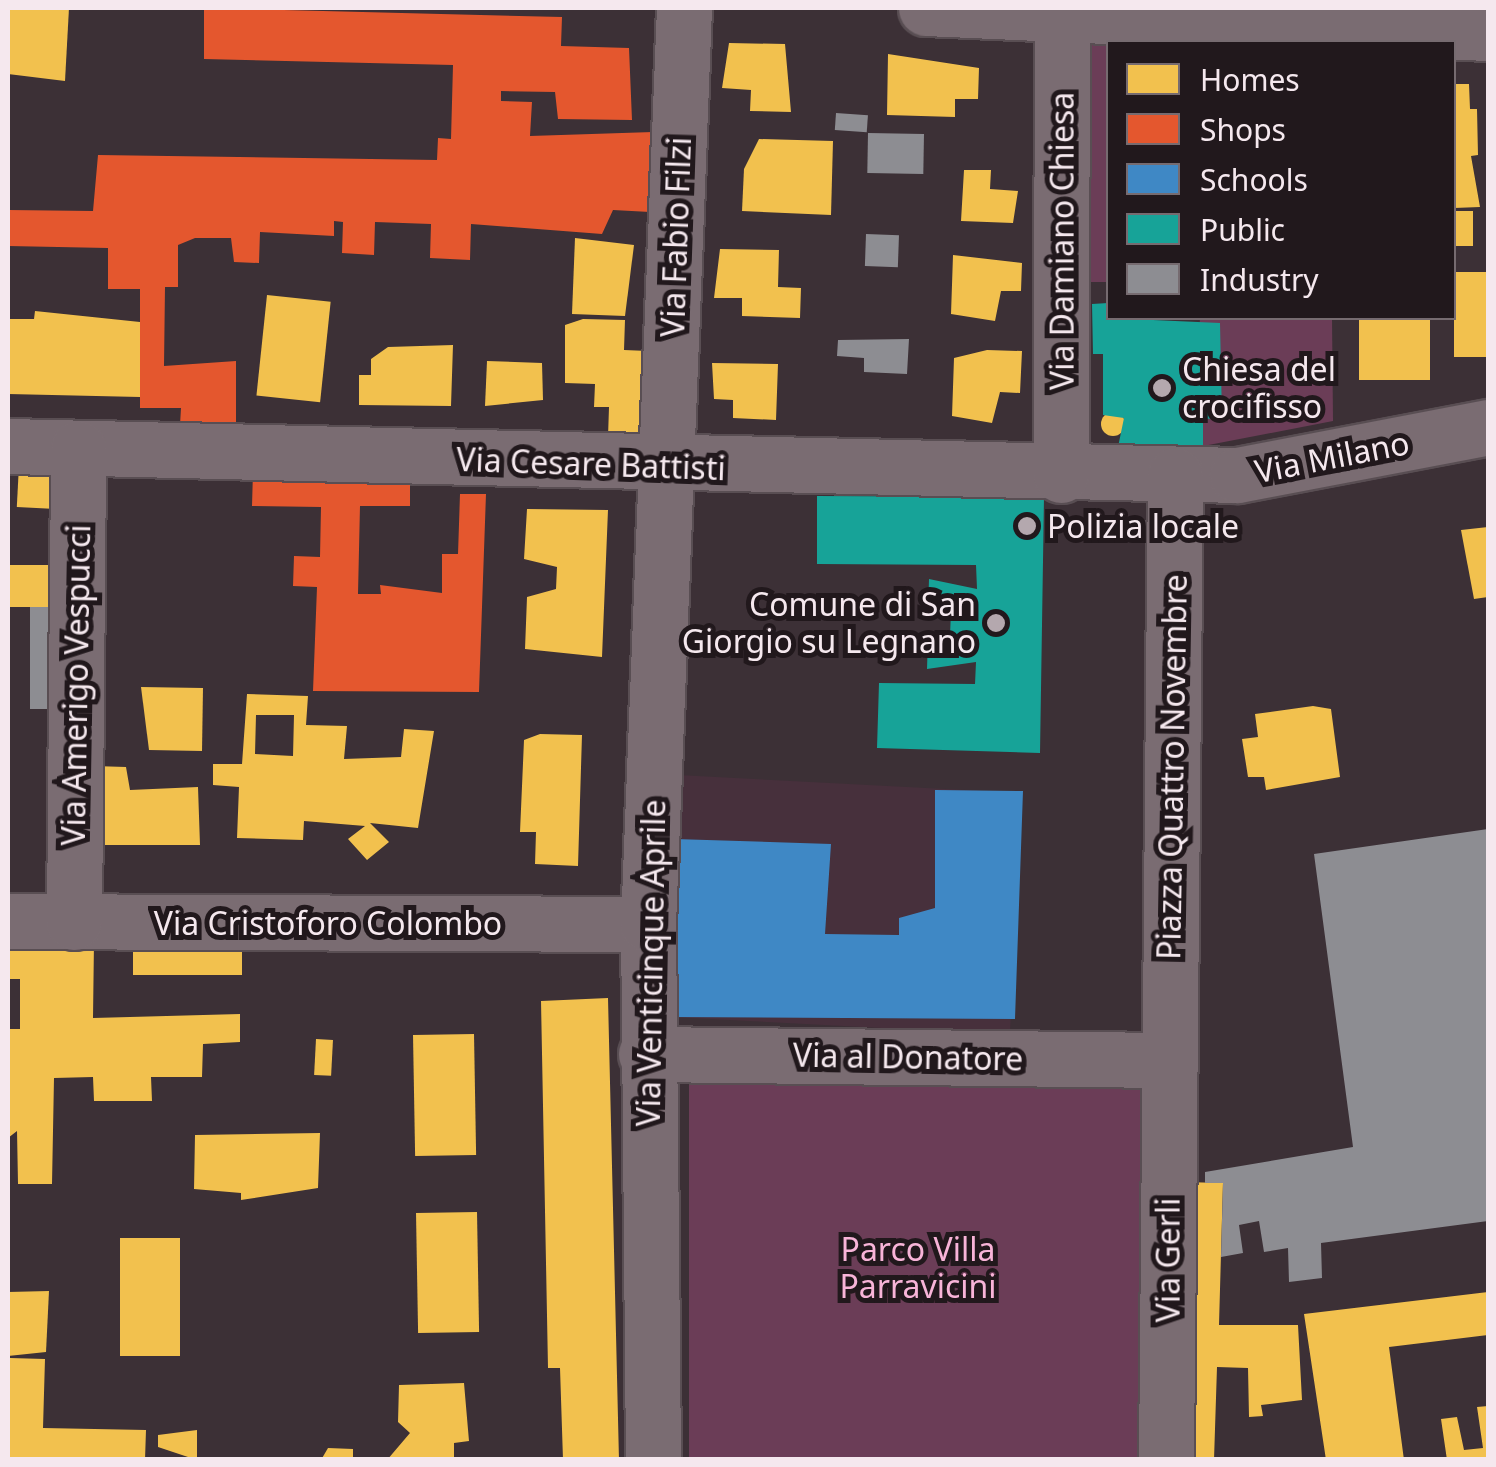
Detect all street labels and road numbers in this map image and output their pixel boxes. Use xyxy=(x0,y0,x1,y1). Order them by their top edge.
street label: Via Damiano Chiesa xyxy=(1043,92,1081,390)
street label: Via Fabio Filzi xyxy=(653,136,699,338)
street label: Via Milano xyxy=(1252,423,1412,491)
street label: Via Cesare Battisti xyxy=(456,440,726,488)
street label: Via Amerigo Vespucci xyxy=(54,524,98,846)
street label: Piazza Quattro Novembre xyxy=(1149,574,1195,960)
street label: Via Venticinque Aprile xyxy=(629,799,673,1127)
street label: Via Cristoforo Colombo xyxy=(154,904,502,942)
street label: Via al Donatore xyxy=(793,1036,1023,1078)
street label: Via Gerli xyxy=(1149,1198,1187,1322)

